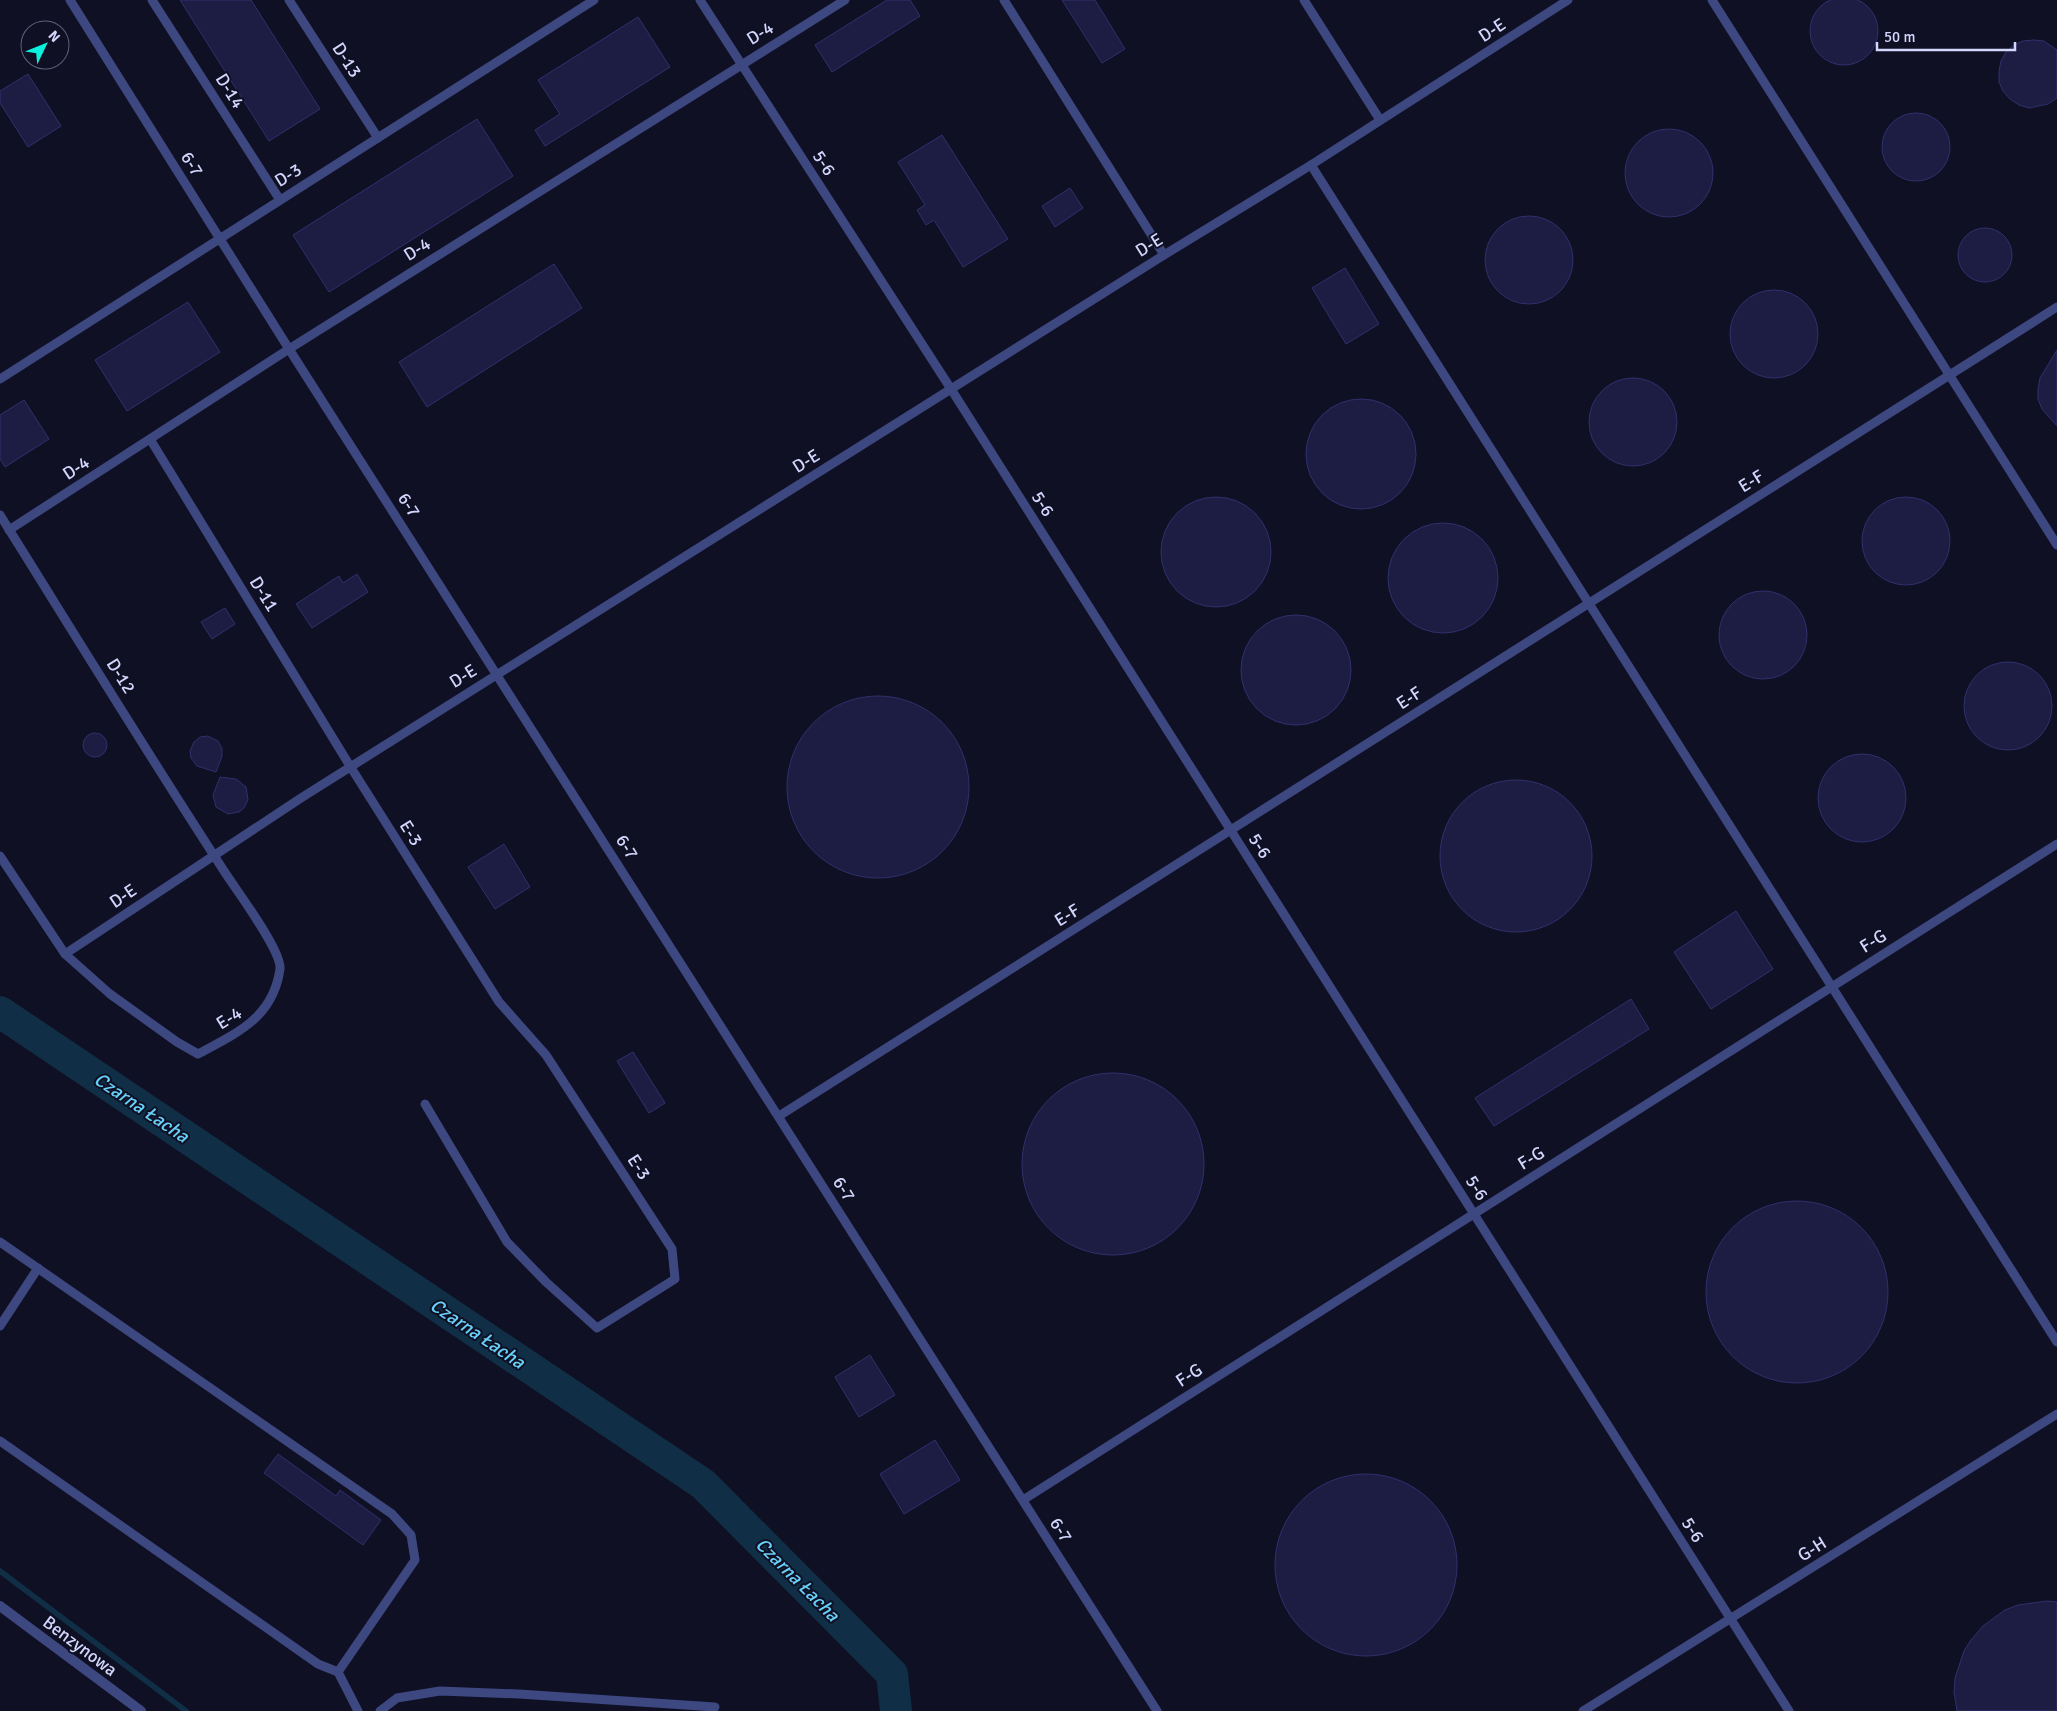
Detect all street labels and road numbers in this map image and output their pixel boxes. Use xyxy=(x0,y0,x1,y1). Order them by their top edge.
street label: D-E xyxy=(1474,13,1510,47)
street label: D-4 xyxy=(742,16,778,50)
street label: D-13 xyxy=(328,38,366,82)
street label: D-14 xyxy=(211,69,249,113)
street label: 5-6 xyxy=(808,146,840,180)
street label: 6-7 xyxy=(176,148,208,180)
street label: D-3 xyxy=(270,158,306,192)
street label: D-E xyxy=(1131,228,1167,262)
street label: D-4 xyxy=(399,232,435,266)
street label: D-E xyxy=(788,444,824,478)
street label: D-4 xyxy=(58,451,94,485)
street label: E-F xyxy=(1734,465,1768,497)
street label: 5-6 xyxy=(1027,487,1059,521)
street label: 6-7 xyxy=(393,489,425,521)
street label: D-11 xyxy=(245,572,283,616)
street label: D-12 xyxy=(102,654,140,698)
street label: D-E xyxy=(445,659,481,693)
street label: E-F xyxy=(1392,682,1426,714)
street label: E-3 xyxy=(395,816,427,850)
street label: 5-6 xyxy=(1244,829,1276,863)
street label: 6-7 xyxy=(611,831,643,863)
street label: D-E xyxy=(105,879,141,913)
street label: E-F xyxy=(1050,899,1084,931)
street label: F-G xyxy=(1856,924,1890,958)
street label: E-4 xyxy=(212,1002,246,1034)
street label: F-G xyxy=(1514,1141,1548,1175)
street label: E-3 xyxy=(623,1150,655,1184)
street label: 5-6 xyxy=(1461,1171,1493,1205)
street label: 6-7 xyxy=(828,1173,860,1205)
street label: F-G xyxy=(1172,1358,1206,1392)
street label: 5-6 xyxy=(1677,1513,1709,1547)
street label: 6-7 xyxy=(1045,1514,1077,1546)
street label: G-H xyxy=(1793,1532,1831,1566)
street label: Benzynowa xyxy=(39,1611,121,1681)

